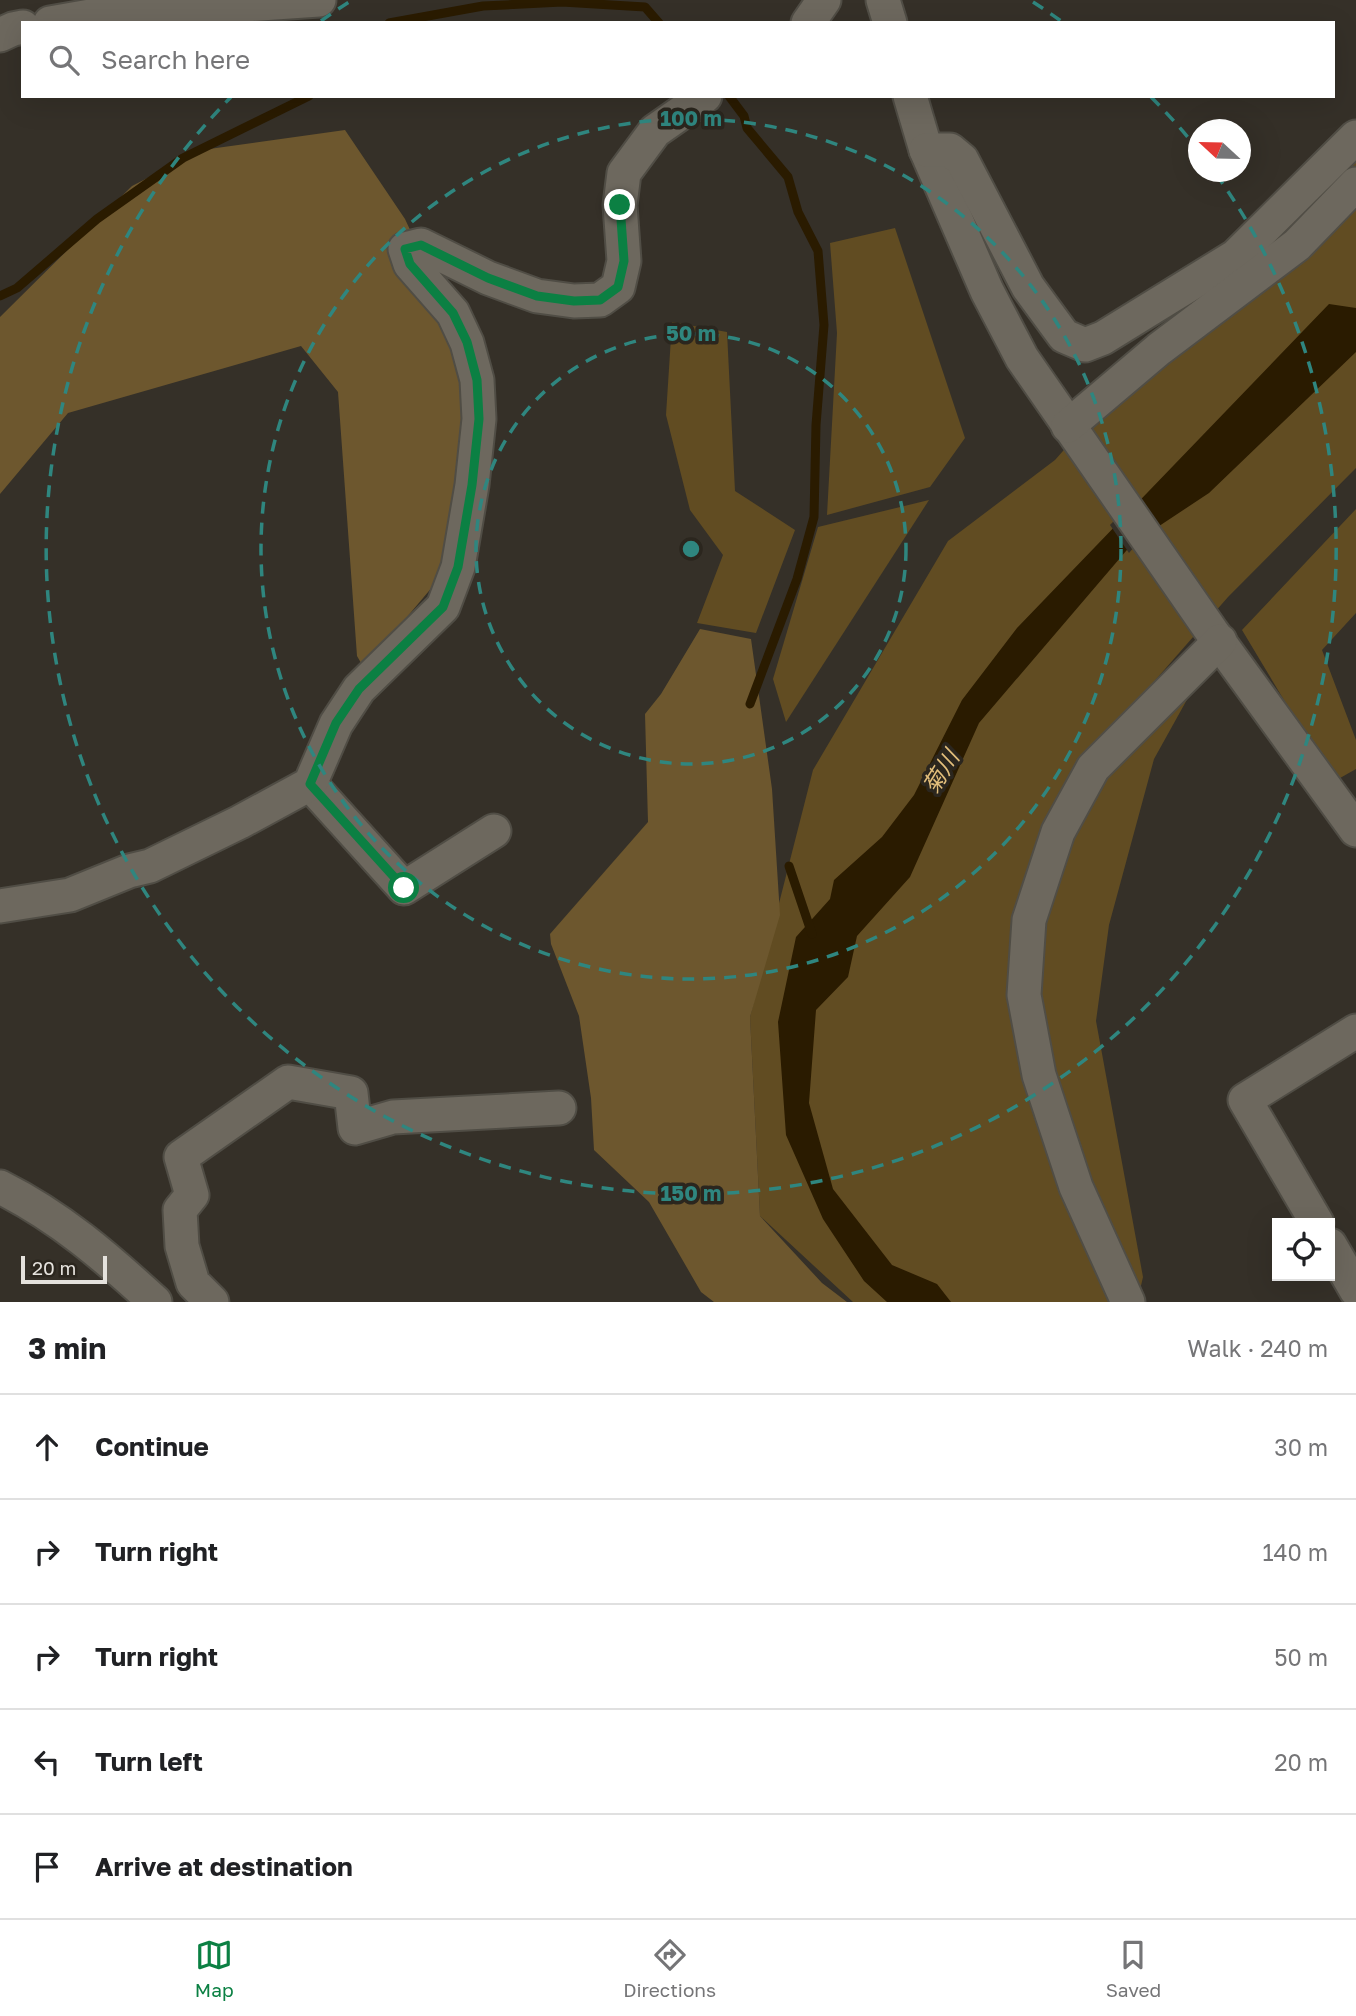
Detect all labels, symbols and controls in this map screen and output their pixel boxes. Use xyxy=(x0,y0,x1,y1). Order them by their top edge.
search box xyxy=(21,21,1335,98)
icon: search xyxy=(45,41,83,79)
text: Search here xyxy=(101,44,250,75)
text: 100 m xyxy=(660,105,722,131)
north arrow xyxy=(1188,119,1251,182)
route end xyxy=(604,189,635,220)
text: 50 m xyxy=(666,320,716,346)
centre of rings xyxy=(679,537,703,561)
water label: 菊川 xyxy=(916,742,966,798)
route start xyxy=(388,872,419,903)
text: 150 m xyxy=(661,1180,721,1206)
map controls xyxy=(1272,1218,1335,1281)
button: locate xyxy=(1272,1218,1335,1281)
scale bar xyxy=(21,1253,107,1285)
text: 20 m xyxy=(32,1256,76,1279)
text: 3 min xyxy=(28,1330,106,1366)
text: Walk · 240 m xyxy=(1187,1334,1328,1362)
icon: ahead xyxy=(28,1428,66,1466)
text: Continue xyxy=(95,1431,209,1462)
text: 30 m xyxy=(1274,1433,1328,1461)
icon: right xyxy=(28,1533,66,1571)
text: Turn right xyxy=(95,1536,218,1567)
text: 140 m xyxy=(1262,1538,1328,1566)
icon: right xyxy=(28,1638,66,1676)
text: Turn right xyxy=(95,1641,218,1672)
text: 50 m xyxy=(1274,1643,1328,1671)
icon: left xyxy=(28,1743,66,1781)
text: Turn left xyxy=(95,1746,203,1777)
text: 20 m xyxy=(1274,1748,1328,1776)
icon: arrive xyxy=(28,1848,66,1886)
text: Arrive at destination xyxy=(95,1851,353,1882)
tab: Map xyxy=(195,1936,234,2001)
tab: Directions xyxy=(623,1936,716,2001)
tab: Saved xyxy=(1106,1936,1161,2001)

